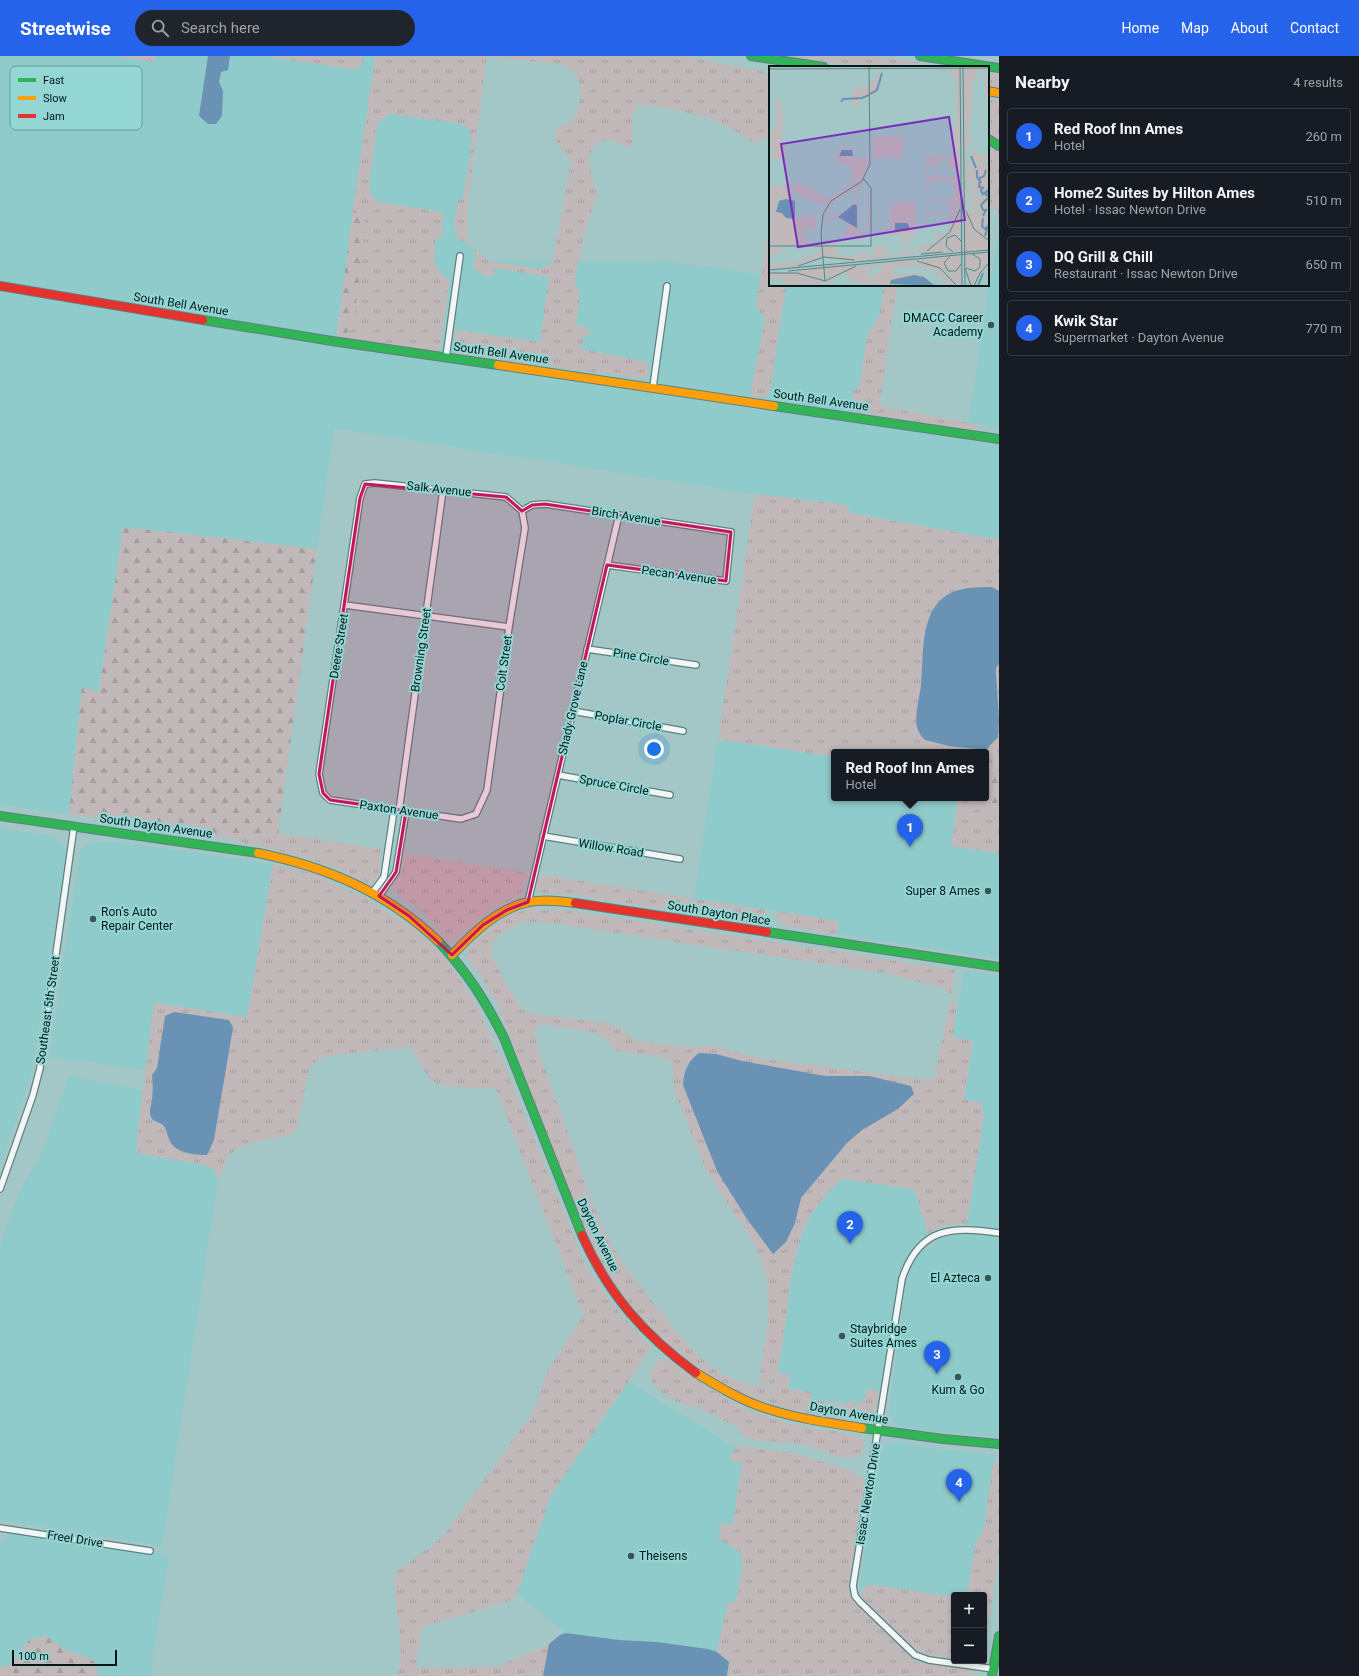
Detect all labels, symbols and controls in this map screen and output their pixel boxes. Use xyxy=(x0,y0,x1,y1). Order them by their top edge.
search box xyxy=(135,10,415,46)
text: Streetwise xyxy=(20,17,111,40)
icon: search xyxy=(149,17,171,39)
text: Search here xyxy=(181,19,260,37)
text: Home xyxy=(1121,20,1159,36)
text: Map xyxy=(1181,20,1209,36)
text: About xyxy=(1231,20,1268,36)
text: Contact xyxy=(1290,20,1339,36)
legend xyxy=(10,66,142,130)
inset map xyxy=(769,66,989,286)
text: Nearby xyxy=(1015,72,1070,92)
text: Fast xyxy=(43,74,65,87)
text: 4 results xyxy=(1293,75,1343,90)
text: Slow xyxy=(43,92,67,105)
text: Jam xyxy=(43,110,65,123)
text: Red Roof Inn Ames xyxy=(1054,120,1183,138)
text: 1 xyxy=(1025,129,1033,144)
text: 260 m xyxy=(1305,129,1342,144)
text: Hotel xyxy=(1054,138,1085,153)
text: Home2 Suites by Hilton Ames xyxy=(1054,184,1255,202)
text: 2 xyxy=(1025,193,1033,208)
text: 510 m xyxy=(1305,193,1342,208)
text: Hotel · Issac Newton Drive xyxy=(1054,202,1206,217)
text: DQ Grill & Chill xyxy=(1054,248,1153,266)
text: 3 xyxy=(1025,257,1033,272)
text: 650 m xyxy=(1305,257,1342,272)
text: Restaurant · Issac Newton Drive xyxy=(1054,266,1238,281)
street label: South Bell Avenue xyxy=(132,290,230,318)
place label: DMACC Career Academy xyxy=(903,311,983,339)
text: Kwik Star xyxy=(1054,312,1118,330)
marker: DMACC Career Academy xyxy=(986,320,996,330)
text: 4 xyxy=(1025,321,1033,336)
text: 770 m xyxy=(1305,321,1342,336)
text: Supermarket · Dayton Avenue xyxy=(1054,330,1224,345)
street label: South Bell Avenue xyxy=(452,339,550,367)
street label: South Bell Avenue xyxy=(772,386,870,414)
street label: Salk Avenue xyxy=(406,479,472,499)
street label: Birch Avenue xyxy=(591,504,661,528)
street label: Pecan Avenue xyxy=(641,563,717,587)
street label: Browning Street xyxy=(408,607,434,693)
street label: Deere Street xyxy=(327,612,351,679)
street label: Colt Street xyxy=(493,634,515,692)
street label: Pine Circle xyxy=(612,646,670,668)
street label: Shady Grove Lane xyxy=(555,660,591,756)
street label: Poplar Circle xyxy=(593,708,663,734)
your location xyxy=(644,739,664,759)
popup xyxy=(831,749,989,801)
text: Red Roof Inn Ames xyxy=(845,759,975,777)
street label: Spruce Circle xyxy=(578,772,650,798)
text: Hotel xyxy=(845,777,876,792)
street label: Paxton Avenue xyxy=(359,798,439,822)
street label: South Dayton Avenue xyxy=(99,811,213,841)
pin: 1 xyxy=(897,814,923,847)
street label: Willow Road xyxy=(577,836,645,860)
place label: Super 8 Ames xyxy=(905,884,980,898)
marker: Super 8 Ames xyxy=(983,886,993,896)
street label: South Dayton Place xyxy=(667,898,771,928)
place label: Ron's Auto Repair Center xyxy=(101,905,173,933)
marker: Ron's Auto Repair Center xyxy=(88,914,98,924)
street label: Southeast 5th Street xyxy=(33,955,63,1065)
street label: Dayton Avenue xyxy=(574,1196,622,1274)
pin: 2 xyxy=(837,1211,863,1244)
place label: El Azteca xyxy=(930,1271,980,1285)
marker: El Azteca xyxy=(983,1273,993,1283)
place label: Staybridge Suites Ames xyxy=(850,1322,917,1350)
marker: Staybridge Suites Ames xyxy=(837,1331,847,1341)
pin: 3 xyxy=(924,1341,950,1374)
marker: Kum & Go xyxy=(953,1372,963,1382)
place label: Kum & Go xyxy=(932,1383,985,1397)
street label: Dayton Avenue xyxy=(809,1399,889,1427)
street label: Issac Newton Drive xyxy=(853,1442,883,1546)
pin: 4 xyxy=(946,1469,972,1502)
street label: Freel Drive xyxy=(46,1528,104,1550)
place label: Theisens xyxy=(639,1549,687,1563)
marker: Theisens xyxy=(626,1551,636,1561)
map controls xyxy=(951,1592,987,1664)
button: + xyxy=(951,1592,987,1628)
button: − xyxy=(951,1628,987,1664)
scale bar xyxy=(12,1648,117,1667)
text: 100 m xyxy=(18,1650,49,1663)

